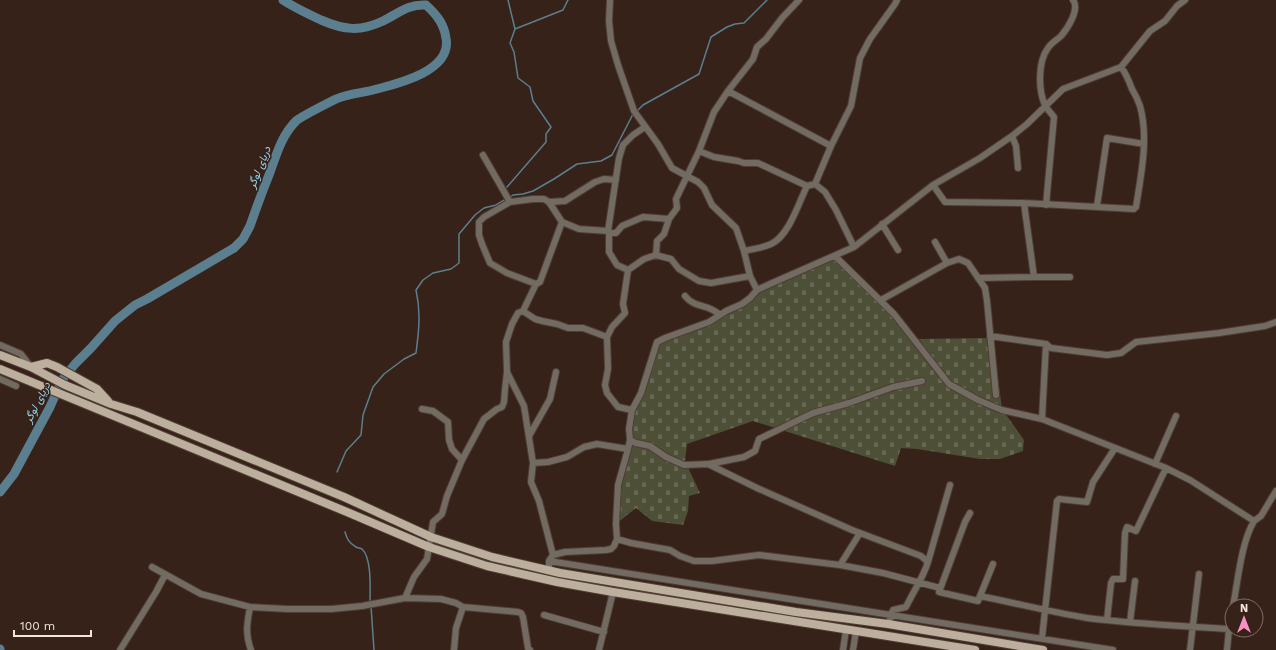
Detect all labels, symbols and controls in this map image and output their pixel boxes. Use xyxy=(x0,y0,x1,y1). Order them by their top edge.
water label: دریای لوگر xyxy=(245,144,274,191)
water label: دریای لوگر xyxy=(21,379,54,426)
north arrow xyxy=(1224,598,1264,638)
text: N xyxy=(1240,602,1248,615)
scale bar xyxy=(14,612,91,638)
text: 100 m xyxy=(20,619,55,633)

